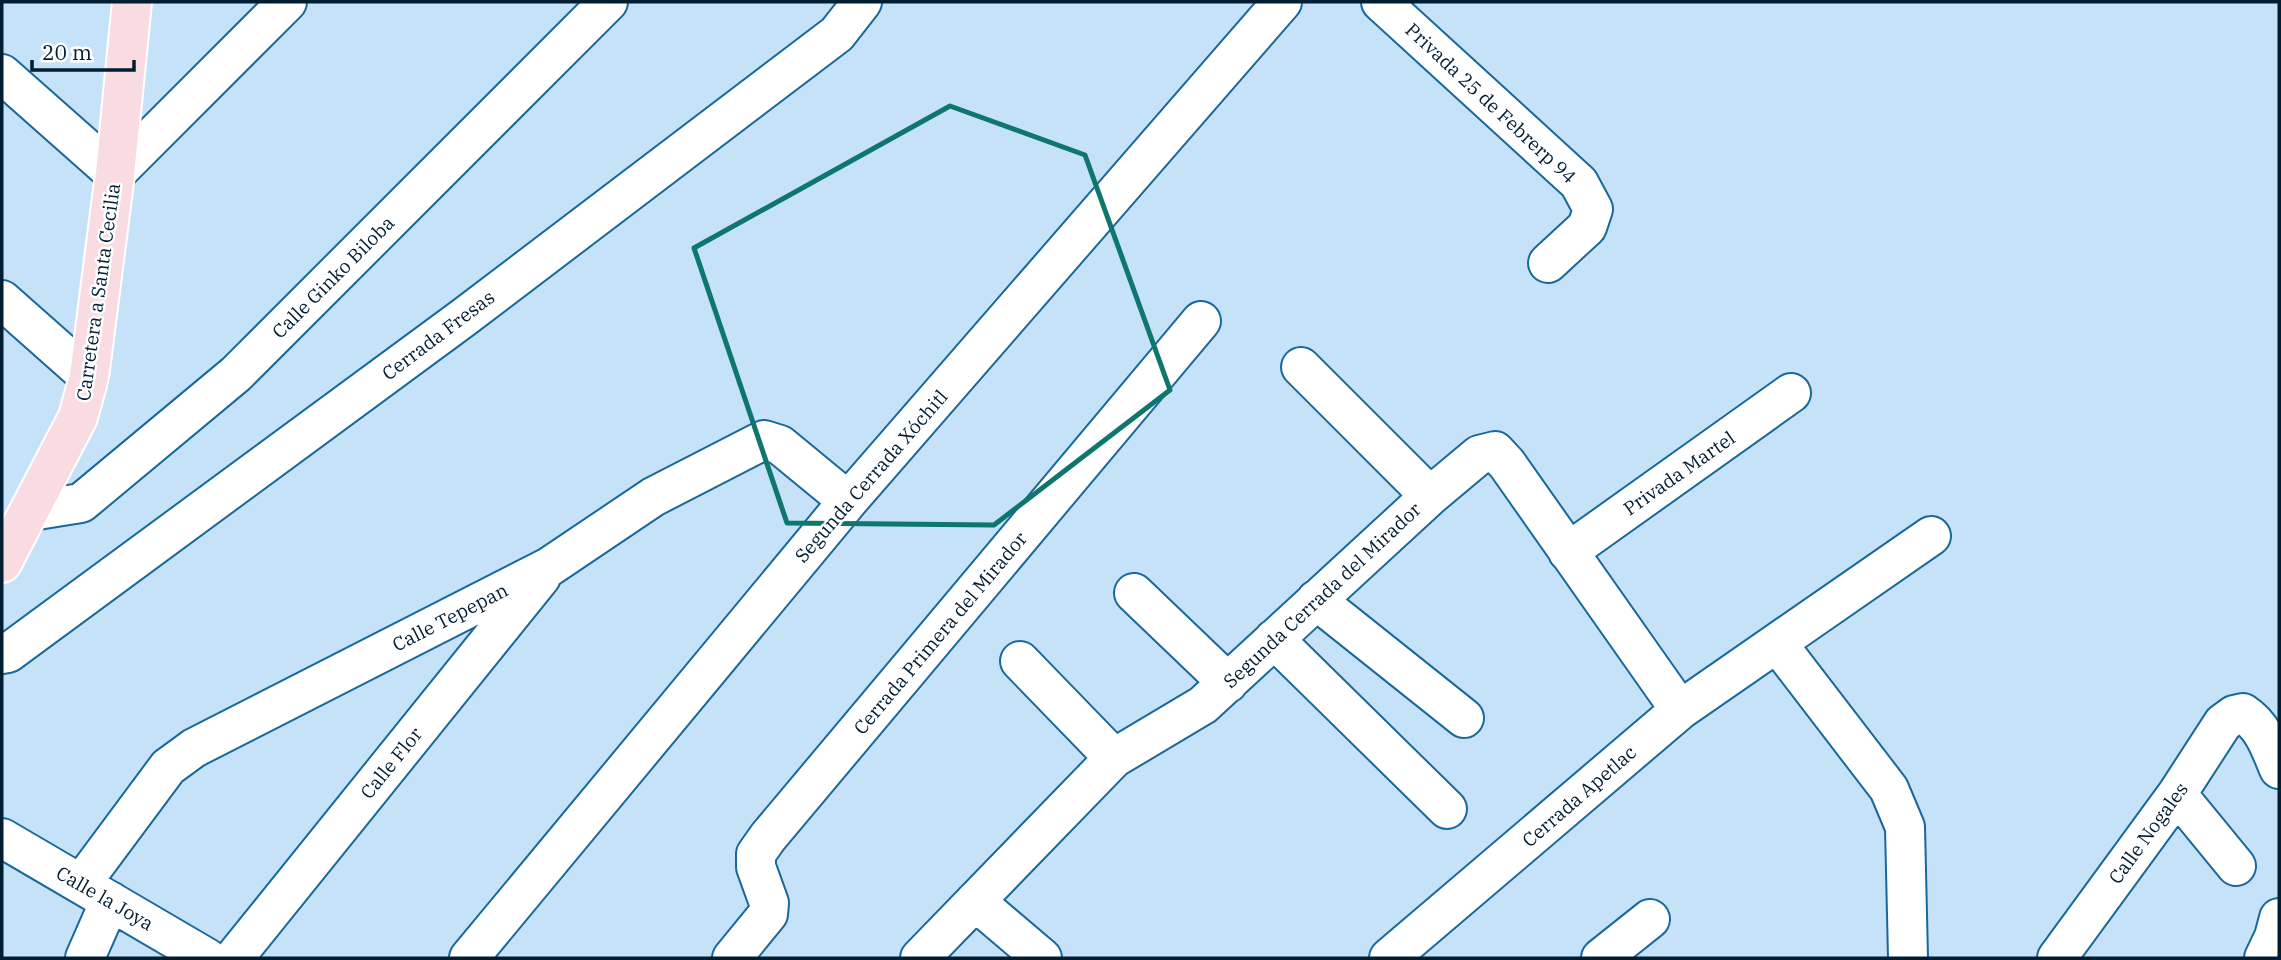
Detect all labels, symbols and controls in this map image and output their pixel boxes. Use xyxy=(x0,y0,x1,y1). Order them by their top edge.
street label: Privada 25 de Febrerp 94 xyxy=(1401,18,1581,188)
scale bar xyxy=(32,28,133,72)
text: 20 m xyxy=(42,38,92,66)
street label: Carretera a Santa Cecilia xyxy=(71,182,125,402)
street label: Calle Ginko Biloba xyxy=(267,211,399,343)
street label: Cerrada Fresas xyxy=(377,285,499,385)
street label: Segunda Cerrada Xóchitl xyxy=(789,384,953,567)
street label: Privada Martel xyxy=(1619,425,1740,520)
street label: Segunda Cerrada del Mirador xyxy=(1218,497,1426,693)
street label: Cerrada Primera del Mirador xyxy=(848,526,1032,739)
street label: Calle Tepepan xyxy=(388,578,512,656)
street label: Calle Flor xyxy=(355,722,428,804)
street label: Cerrada Apetlac xyxy=(1517,740,1641,852)
street label: Calle Nogales xyxy=(2103,778,2193,888)
street label: Calle la Joya xyxy=(52,861,158,935)

